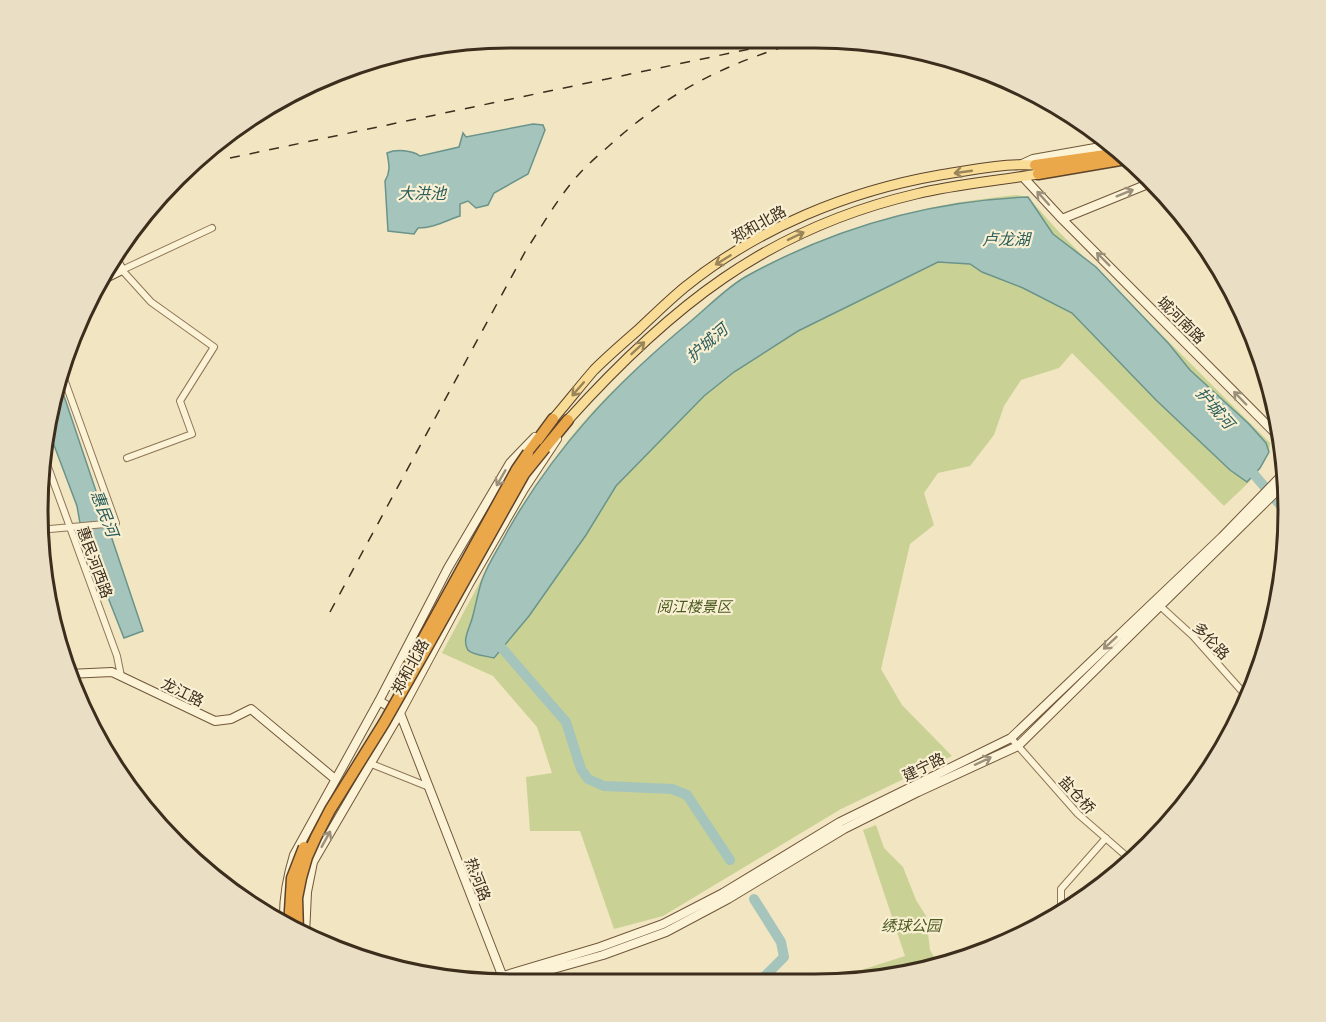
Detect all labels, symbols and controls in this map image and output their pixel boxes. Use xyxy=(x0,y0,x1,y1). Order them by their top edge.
one-way arrow xyxy=(953,166,973,177)
water label: 大洪池 xyxy=(398,180,448,204)
one-way arrow xyxy=(1115,187,1133,198)
one-way arrow xyxy=(1036,190,1050,205)
street label: 郑和北路 xyxy=(727,199,789,247)
water label: 卢龙湖 xyxy=(982,226,1033,250)
one-way arrow xyxy=(786,229,804,241)
one-way arrow xyxy=(1096,251,1111,266)
one-way arrow xyxy=(715,254,732,266)
street label: 城河南路 xyxy=(1153,290,1211,348)
water label: 护城河 xyxy=(680,315,734,367)
one-way arrow xyxy=(630,341,645,355)
one-way arrow xyxy=(571,381,585,396)
water label: 护城河 xyxy=(1191,381,1243,435)
one-way arrow xyxy=(1233,390,1247,405)
one-way arrow xyxy=(494,469,506,486)
water label: 惠民河 xyxy=(86,486,127,542)
street label: 惠民河西路 xyxy=(73,523,119,601)
park label: 阅江楼景区 xyxy=(656,595,733,616)
street label: 多伦路 xyxy=(1189,617,1235,663)
street label: 郑和北路 xyxy=(385,635,433,697)
one-way arrow xyxy=(1103,635,1118,649)
street label: 龙江路 xyxy=(158,672,208,710)
street label: 建宁路 xyxy=(898,747,948,785)
one-way arrow xyxy=(974,755,992,767)
street label: 盐仓桥 xyxy=(1055,770,1101,818)
one-way arrow xyxy=(320,831,332,848)
street label: 热河路 xyxy=(461,854,497,904)
park label: 绣球公园 xyxy=(881,914,943,935)

